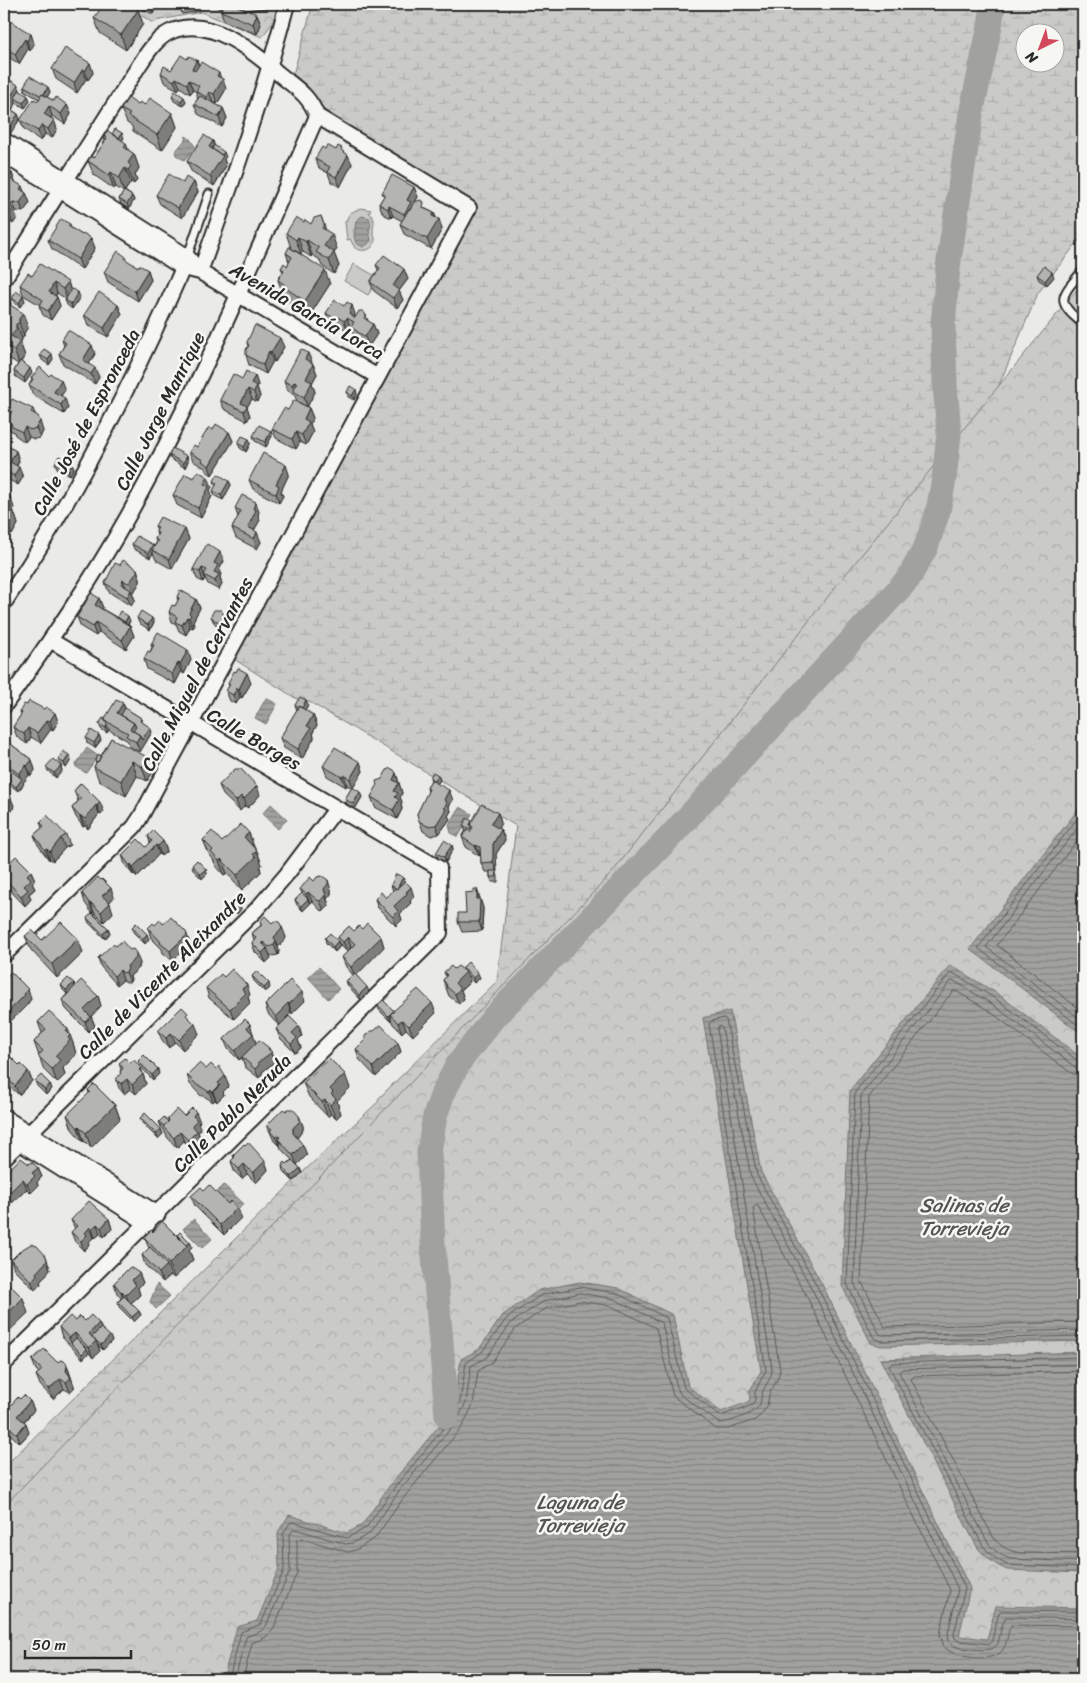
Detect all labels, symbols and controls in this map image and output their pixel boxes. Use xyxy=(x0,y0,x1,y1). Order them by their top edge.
north arrow xyxy=(1014,22,1064,72)
text: N xyxy=(1019,45,1044,70)
street label: Avenida García Lorca xyxy=(222,253,391,369)
street label: Calle José de Espronceda xyxy=(23,322,150,521)
street label: Calle Jorge Manrique xyxy=(106,325,214,496)
street label: Calle Miguel de Cervantes xyxy=(132,571,262,777)
street label: Calle Borges xyxy=(201,699,308,780)
street label: Calle de Vicente Aleixandre xyxy=(69,882,255,1068)
street label: Calle Pablo Neruda xyxy=(164,1045,300,1181)
water label: Salinas de Torrevieja xyxy=(920,1188,1011,1246)
water label: Laguna de Torrevieja xyxy=(536,1485,627,1543)
scale bar xyxy=(25,1628,131,1660)
text: 50 m xyxy=(32,1632,67,1658)

